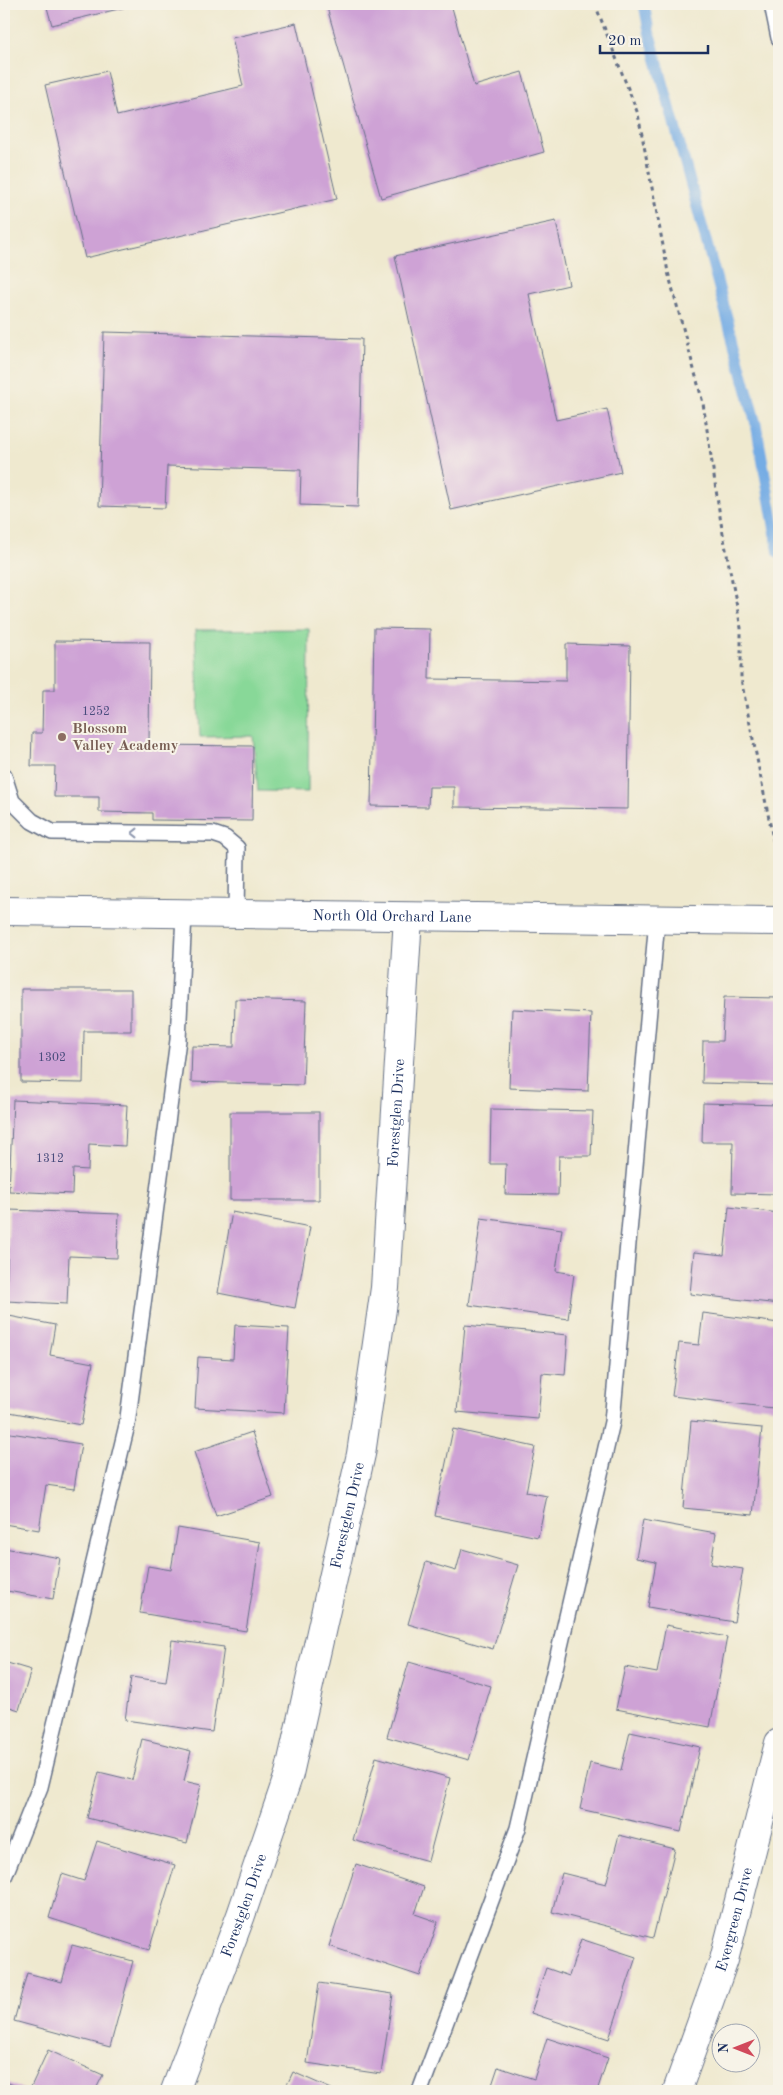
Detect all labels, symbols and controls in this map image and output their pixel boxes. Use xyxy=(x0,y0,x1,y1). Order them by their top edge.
scale bar xyxy=(600,22,708,54)
text: 20 m xyxy=(608,34,642,49)
house number: 1252 xyxy=(82,705,110,718)
place label: Blossom Valley Academy xyxy=(72,722,179,754)
marker: Blossom Valley Academy xyxy=(56,731,68,743)
one-way arrow xyxy=(131,827,139,838)
street label: North Old Orchard Lane xyxy=(312,909,472,926)
house number: 1302 xyxy=(38,1052,66,1064)
street label: Forestglen Drive xyxy=(386,1058,408,1168)
house number: 1312 xyxy=(36,1153,64,1165)
street label: Forestglen Drive xyxy=(329,1461,368,1570)
street label: Forestglen Drive xyxy=(220,1852,270,1960)
street label: Evergreen Drive xyxy=(714,1866,756,1974)
north arrow xyxy=(710,2022,760,2072)
text: N xyxy=(717,2042,731,2053)

